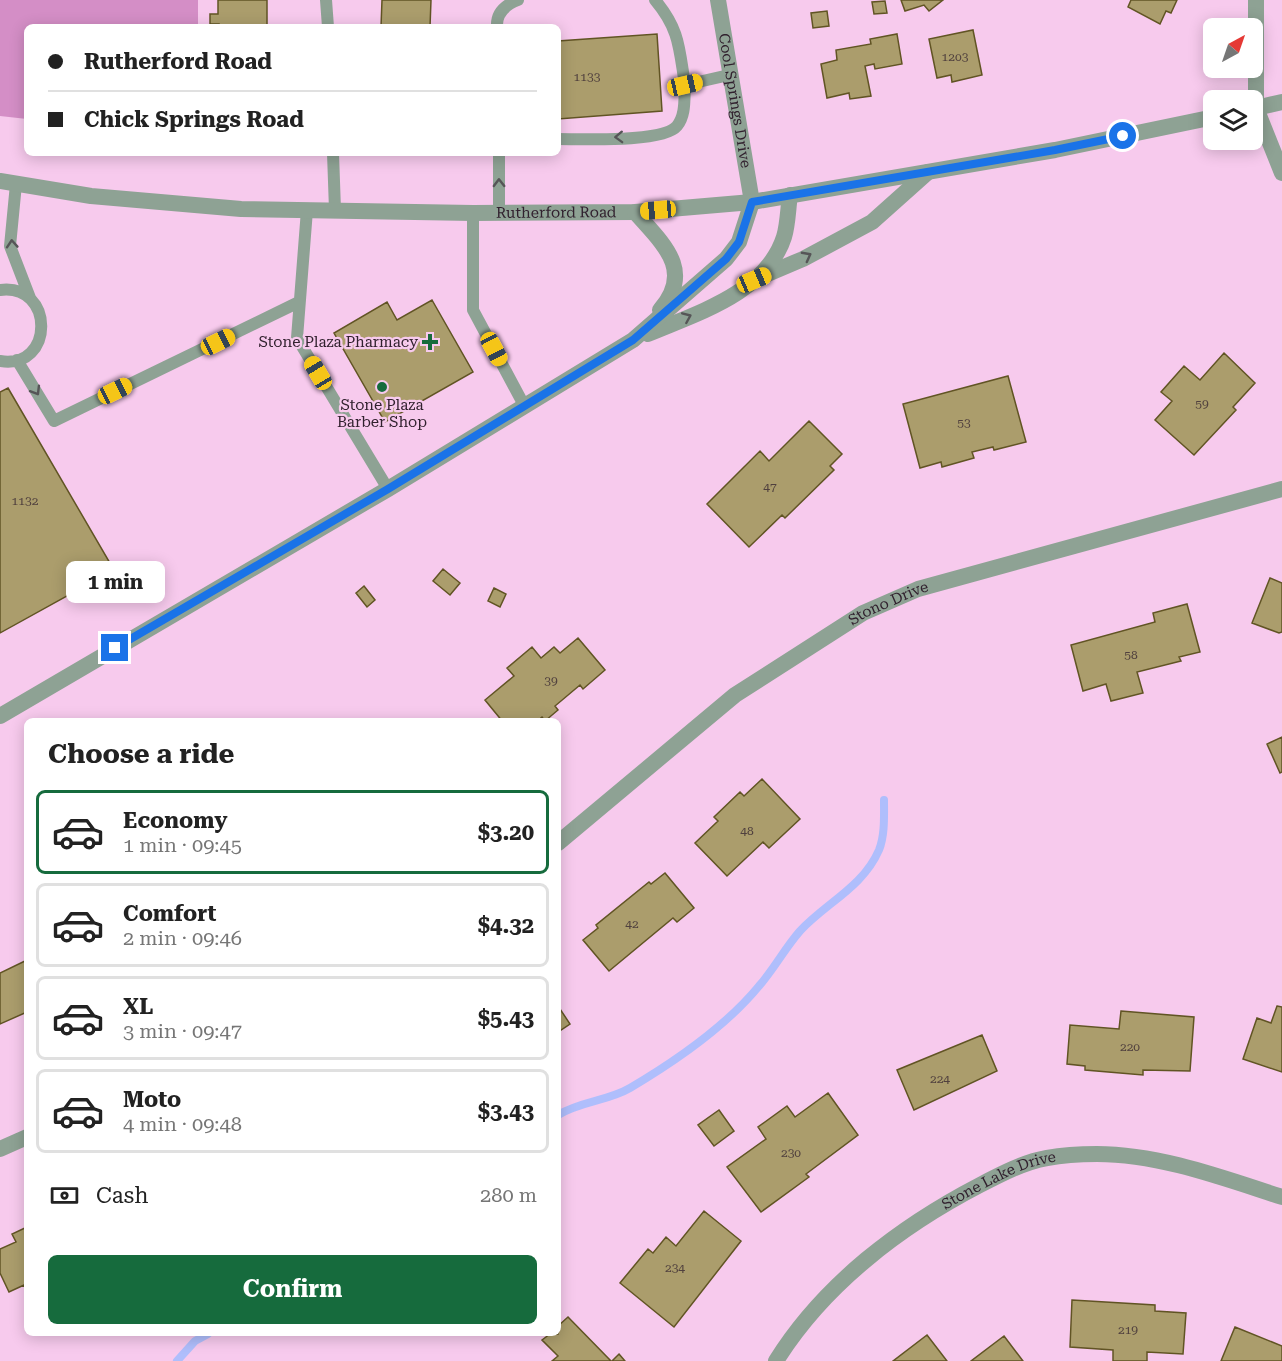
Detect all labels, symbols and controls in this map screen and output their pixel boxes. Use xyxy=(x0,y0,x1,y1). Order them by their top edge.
north arrow xyxy=(1203,18,1263,78)
map controls xyxy=(1203,18,1263,150)
street label: Cool Springs Drive xyxy=(715,32,755,169)
text: Rutherford Road xyxy=(84,49,272,74)
house number: 1203 xyxy=(942,50,969,64)
house number: 1133 xyxy=(574,70,601,84)
car xyxy=(665,72,705,98)
button: layers xyxy=(1203,90,1263,150)
text: Chick Springs Road xyxy=(84,107,304,132)
route start xyxy=(1109,122,1136,149)
one-way arrow xyxy=(614,131,623,144)
one-way arrow xyxy=(493,178,505,187)
car xyxy=(639,199,677,221)
street label: Rutherford Road xyxy=(496,203,617,222)
one-way arrow xyxy=(6,239,19,249)
one-way arrow xyxy=(801,252,812,263)
car xyxy=(734,265,774,295)
one-way arrow xyxy=(681,312,692,324)
car xyxy=(198,326,238,358)
car xyxy=(478,329,510,369)
place label: Stone Plaza Pharmacy xyxy=(259,333,418,351)
marker: Stone Plaza Pharmacy xyxy=(423,335,437,349)
car xyxy=(301,353,335,393)
car xyxy=(95,375,135,407)
marker: Stone Plaza Barber Shop xyxy=(375,380,389,394)
one-way arrow xyxy=(28,385,40,395)
place label: Stone Plaza Barber Shop xyxy=(337,396,427,431)
house number: 59 xyxy=(1195,397,1209,411)
house number: 53 xyxy=(957,416,971,430)
house number: 47 xyxy=(763,480,777,494)
house number: 1132 xyxy=(12,494,39,508)
callout: 1 min xyxy=(66,561,164,603)
text: 1 min xyxy=(88,570,143,594)
street label: Stono Drive xyxy=(845,578,930,629)
route end xyxy=(101,634,128,661)
house number: 58 xyxy=(1124,648,1138,662)
house number: 39 xyxy=(544,674,558,688)
text: Choose a ride xyxy=(48,738,234,770)
icon: car xyxy=(51,805,105,859)
text: Economy xyxy=(123,808,227,833)
text: $3.20 xyxy=(478,820,534,845)
house number: 48 xyxy=(740,824,754,838)
text: 1 min · 09:45 xyxy=(123,833,242,857)
icon: car xyxy=(51,898,105,952)
text: Comfort xyxy=(123,901,216,926)
text: $4.32 xyxy=(478,913,534,938)
house number: 42 xyxy=(625,917,639,931)
text: 2 min · 09:46 xyxy=(123,926,242,950)
icon: car xyxy=(51,991,105,1045)
text: XL xyxy=(123,994,153,1019)
text: $5.43 xyxy=(478,1006,534,1031)
text: 3 min · 09:47 xyxy=(123,1019,242,1043)
house number: 220 xyxy=(1120,1040,1140,1054)
house number: 224 xyxy=(930,1072,950,1086)
icon: car xyxy=(51,1084,105,1138)
text: Moto xyxy=(123,1087,181,1112)
text: $3.43 xyxy=(478,1099,534,1124)
text: 4 min · 09:48 xyxy=(123,1112,242,1136)
house number: 230 xyxy=(781,1146,801,1160)
street label: Stone Lake Drive xyxy=(938,1148,1057,1213)
icon: cash xyxy=(48,1179,81,1212)
text: Cash xyxy=(96,1183,148,1208)
text: 280 m xyxy=(480,1183,537,1207)
button: Confirm xyxy=(48,1255,537,1324)
house number: 234 xyxy=(665,1261,685,1275)
house number: 219 xyxy=(1118,1323,1138,1337)

